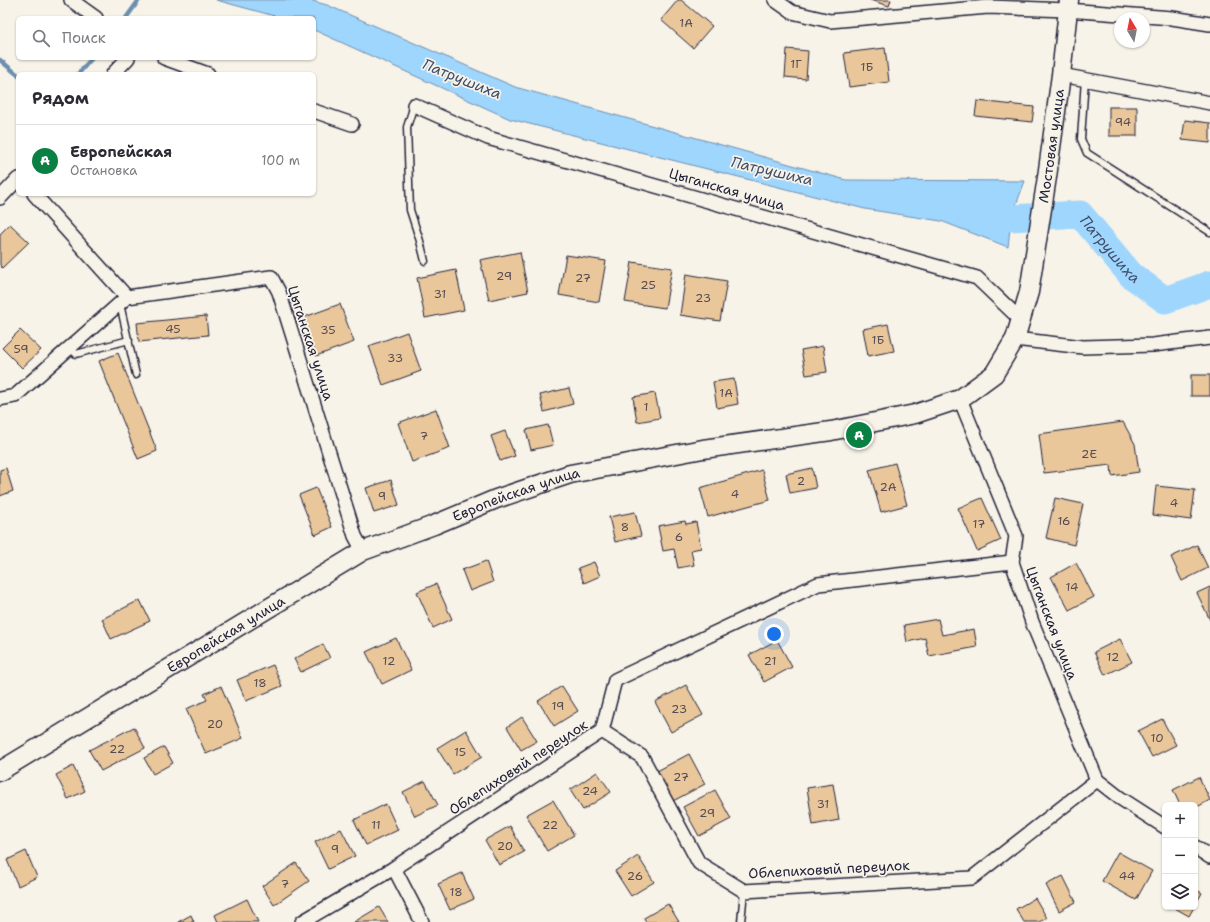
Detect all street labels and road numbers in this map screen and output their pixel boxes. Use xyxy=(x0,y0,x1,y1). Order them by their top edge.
street label: Мостовая улица xyxy=(1034,87,1068,204)
street label: Цыганская улица xyxy=(667,164,787,214)
street label: Цыганская улица xyxy=(284,283,338,403)
street label: Европейская улица xyxy=(449,463,582,525)
street label: Цыганская улица xyxy=(1022,564,1082,682)
street label: Европейская улица xyxy=(164,591,288,677)
street label: Облепиховый переулок xyxy=(445,715,591,819)
street label: Облепиховый переулок xyxy=(748,856,911,882)

